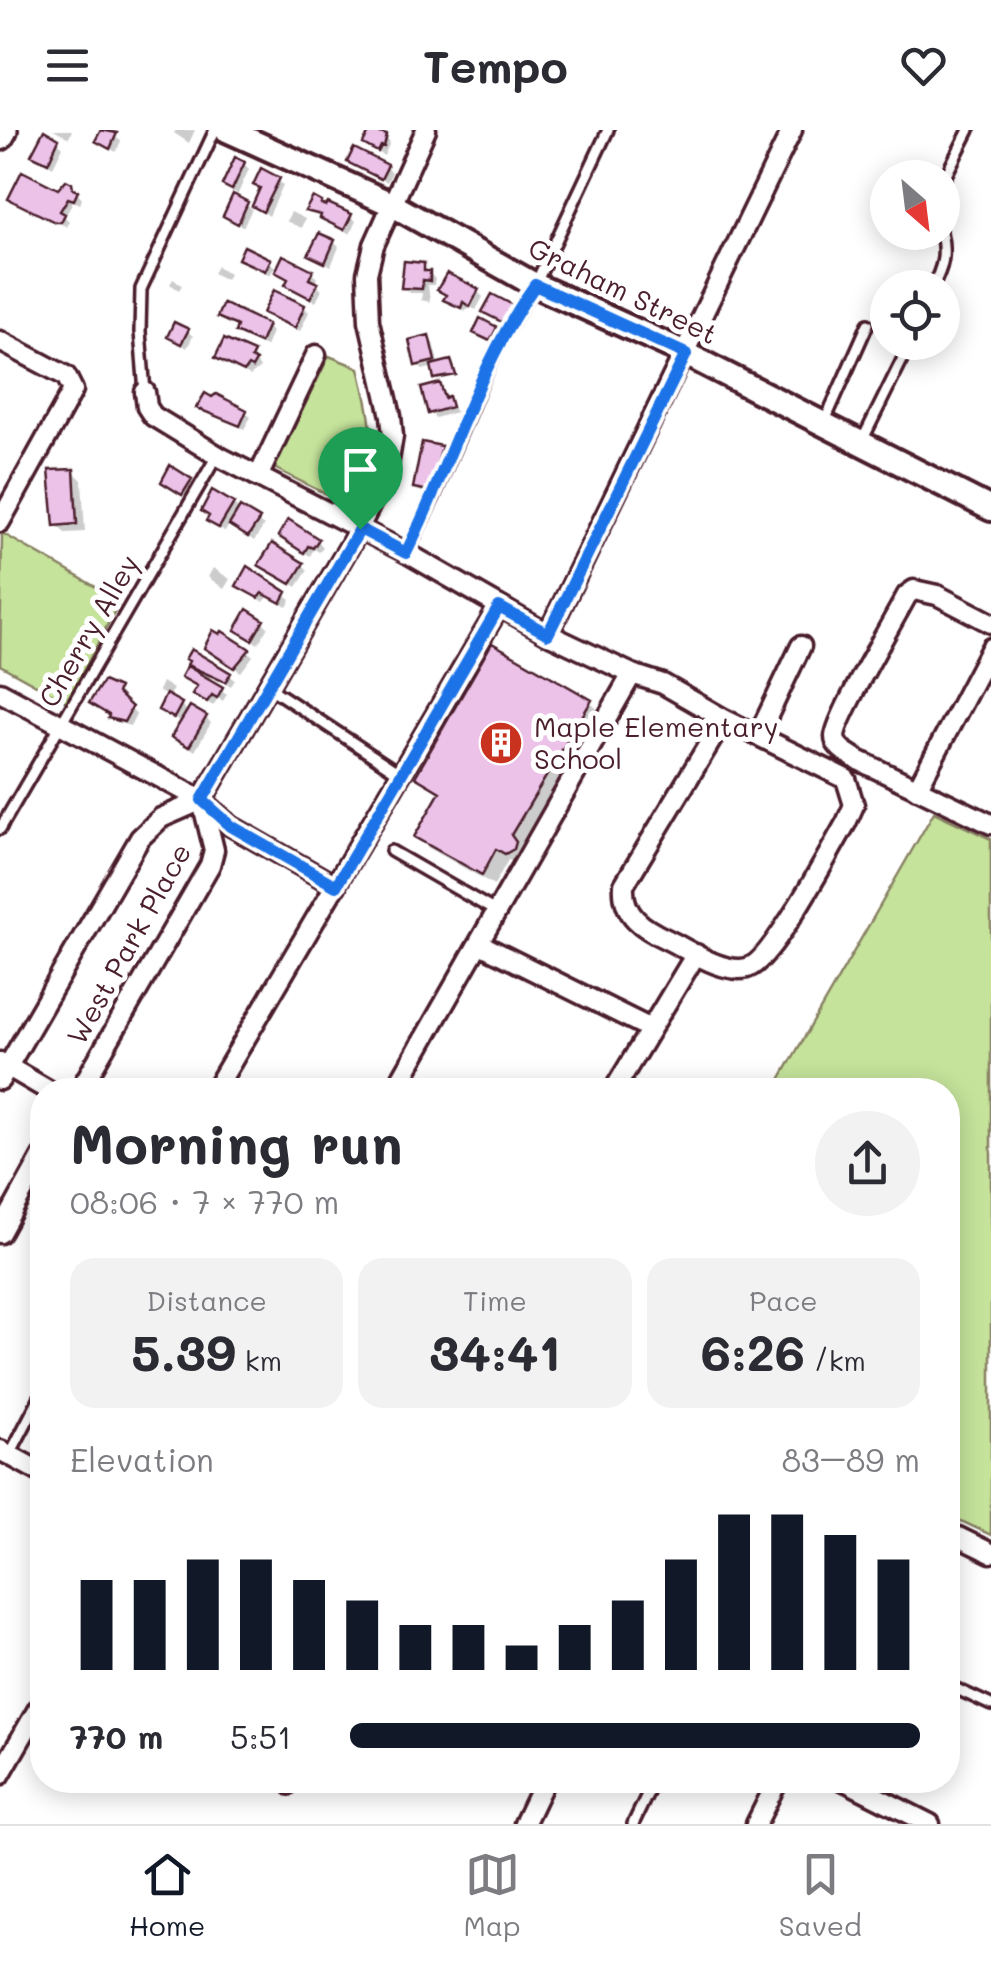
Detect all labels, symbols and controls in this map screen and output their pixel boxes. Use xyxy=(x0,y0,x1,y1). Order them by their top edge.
text: Tempo xyxy=(423,36,568,94)
icon: menu xyxy=(40,38,95,93)
icon: heart xyxy=(896,38,951,93)
north arrow xyxy=(870,160,960,250)
map controls xyxy=(870,160,960,360)
street label: Graham Street xyxy=(523,229,724,351)
button: locate xyxy=(870,270,960,360)
pin xyxy=(318,427,403,530)
icon: arrive xyxy=(333,442,388,497)
street label: Cherry Alley xyxy=(30,548,146,713)
place label: Maple Elementary School xyxy=(534,708,778,776)
building icon: Maple Elementary School xyxy=(478,720,524,766)
street label: West Park Place xyxy=(58,837,198,1050)
text: Morning run xyxy=(70,1106,403,1178)
button: share xyxy=(815,1111,920,1216)
text: 08:06 · 7 × 770 m xyxy=(70,1180,339,1222)
text: Distance xyxy=(146,1282,267,1318)
text: Time xyxy=(463,1282,527,1318)
text: Pace xyxy=(749,1282,818,1318)
text: 5.39 xyxy=(131,1318,236,1384)
text: 34:41 xyxy=(429,1318,561,1384)
text: 6:26 xyxy=(701,1318,805,1384)
text: km xyxy=(236,1342,282,1378)
text: /km xyxy=(805,1342,866,1378)
text: Elevation xyxy=(70,1438,214,1480)
text: 83–89 m xyxy=(782,1438,920,1480)
text: 770 m xyxy=(70,1715,163,1757)
text: 5:51 xyxy=(230,1715,292,1757)
tab: Home xyxy=(129,1847,205,1943)
tab: Map xyxy=(464,1847,521,1943)
tab: Saved xyxy=(779,1847,862,1943)

